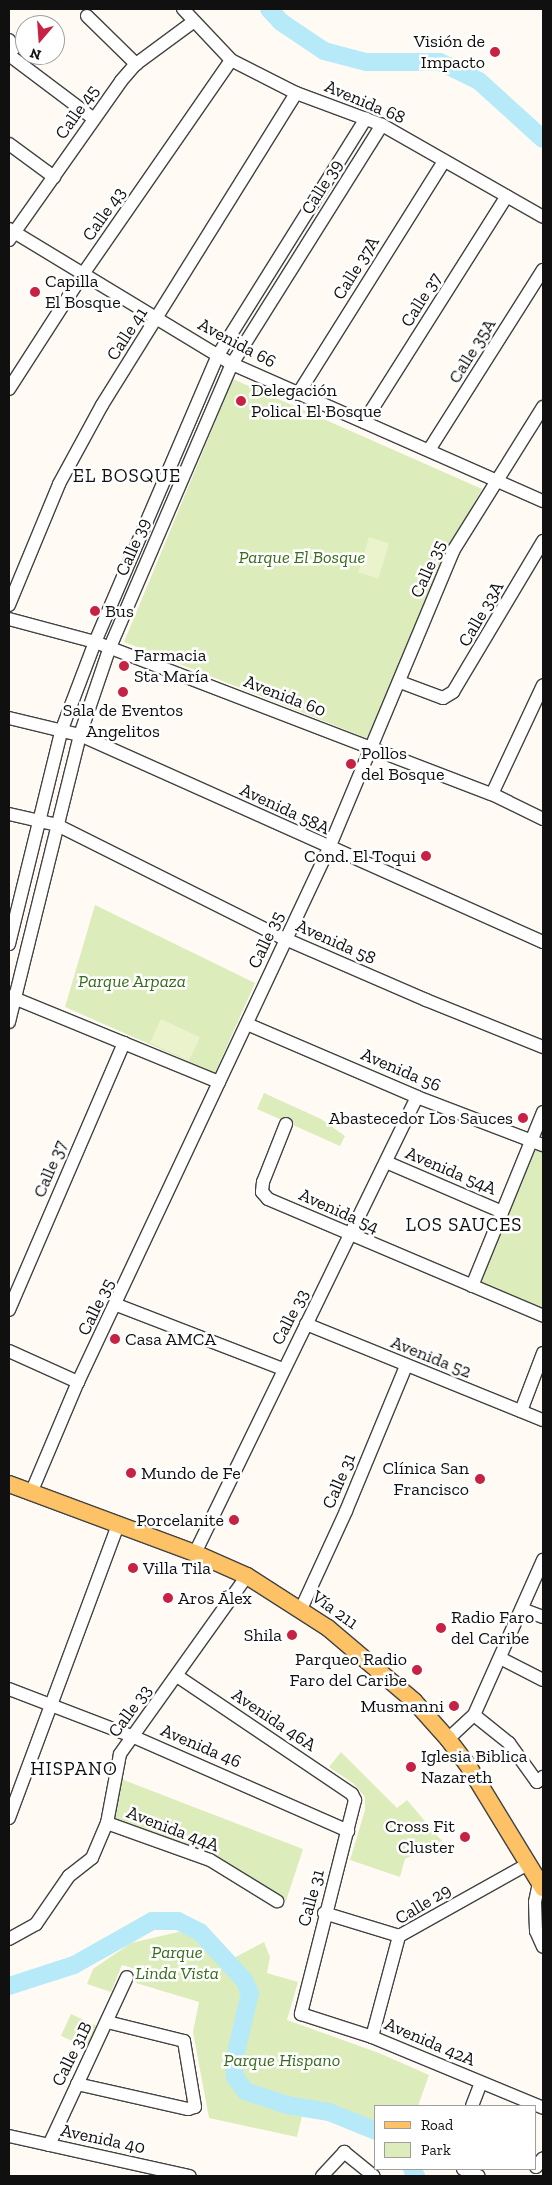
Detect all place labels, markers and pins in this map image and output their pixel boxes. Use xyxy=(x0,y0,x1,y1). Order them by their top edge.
place label: Visión de Impacto xyxy=(414,31,485,74)
marker: Visión de Impacto xyxy=(489,46,501,58)
place label: Capilla El Bosque xyxy=(45,271,121,314)
marker: Capilla El Bosque xyxy=(29,286,41,298)
place label: Delegación Polical El Bosque xyxy=(251,380,381,422)
marker: Delegación Polical El Bosque xyxy=(235,395,247,407)
place label: Bus xyxy=(105,600,134,622)
marker: Bus xyxy=(89,605,101,617)
place label: Farmacia Sta María xyxy=(134,645,209,688)
marker: Farmacia Sta María xyxy=(118,660,130,672)
marker: Sala de Eventos Angelitos xyxy=(117,686,129,698)
place label: Sala de Eventos Angelitos xyxy=(63,700,183,742)
place label: Pollos del Bosque xyxy=(361,743,444,786)
marker: Pollos del Bosque xyxy=(345,758,357,770)
place label: Cond. El Toqui xyxy=(304,845,416,867)
marker: Cond. El Toqui xyxy=(420,850,432,862)
place label: Abastecedor Los Sauces xyxy=(328,1107,513,1129)
marker: Abastecedor Los Sauces xyxy=(517,1112,529,1124)
place label: Casa AMCA xyxy=(125,1328,217,1350)
marker: Casa AMCA xyxy=(109,1333,121,1345)
place label: Clínica San Francisco xyxy=(382,1458,469,1500)
place label: Mundo de Fe xyxy=(141,1462,241,1484)
marker: Mundo de Fe xyxy=(125,1467,137,1479)
marker: Clínica San Francisco xyxy=(473,1472,487,1486)
place label: Porcelanite xyxy=(137,1509,224,1531)
marker: Porcelanite xyxy=(228,1514,240,1526)
place label: Villa Tila xyxy=(143,1557,211,1579)
marker: Villa Tila xyxy=(127,1562,139,1574)
place label: Aros Álex xyxy=(178,1587,252,1609)
marker: Aros Álex xyxy=(162,1592,174,1604)
place label: Radio Faro del Caribe xyxy=(451,1607,534,1650)
marker: Radio Faro del Caribe xyxy=(435,1622,447,1634)
place label: Shila xyxy=(244,1624,282,1646)
marker: Shila xyxy=(286,1629,298,1641)
place label: Parqueo Radio Faro del Caribe xyxy=(289,1649,407,1692)
marker: Parqueo Radio Faro del Caribe xyxy=(411,1664,423,1676)
place label: Musmanni xyxy=(361,1695,444,1717)
marker: Musmanni xyxy=(448,1700,460,1712)
place label: Iglesia Biblica Nazareth xyxy=(421,1746,528,1788)
marker: Iglesia Biblica Nazareth xyxy=(405,1761,417,1773)
place label: Cross Fit Cluster xyxy=(385,1816,455,1858)
marker: Cross Fit Cluster xyxy=(459,1831,471,1843)

